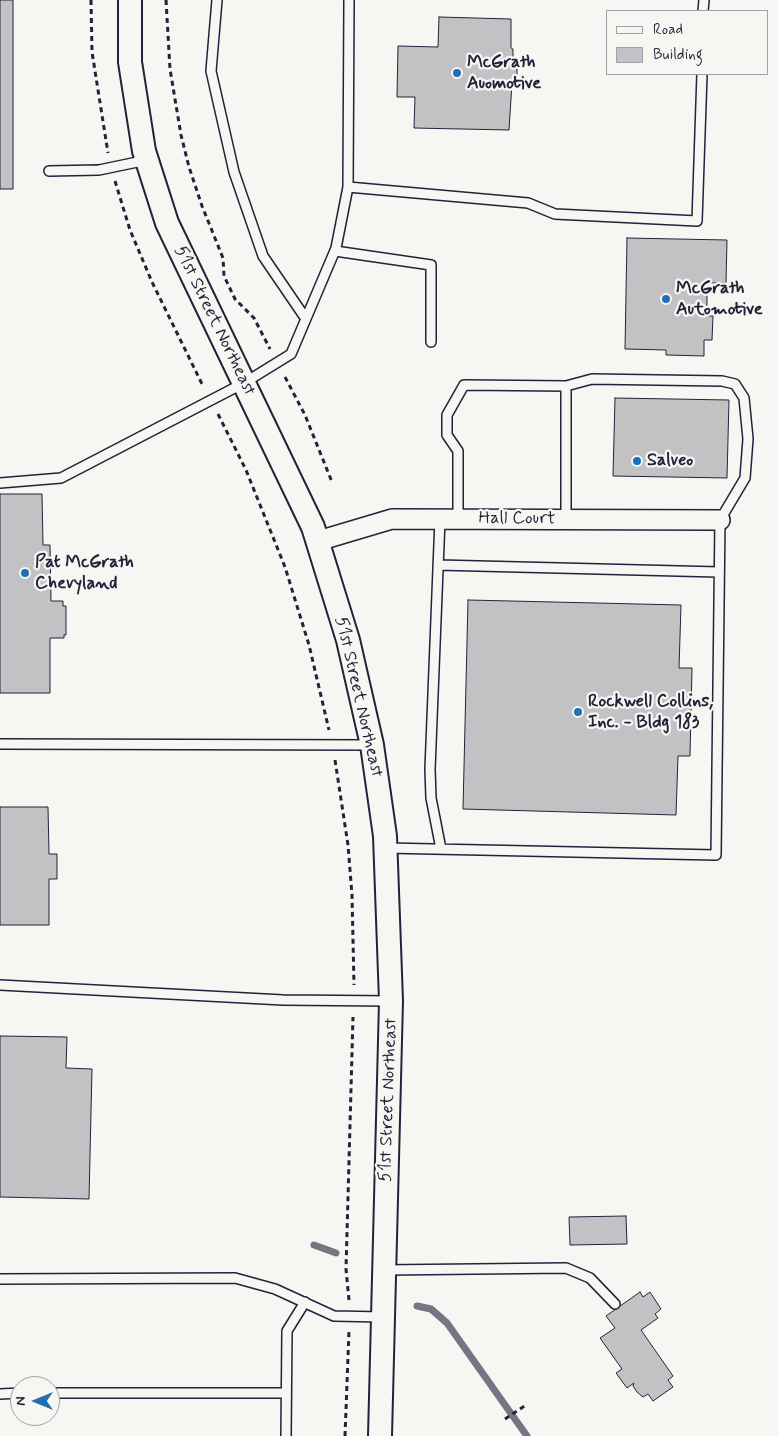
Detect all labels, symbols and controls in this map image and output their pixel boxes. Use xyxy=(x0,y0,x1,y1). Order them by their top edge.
legend xyxy=(606,10,768,75)
text: Road xyxy=(653,20,683,40)
text: Building xyxy=(653,45,703,65)
place label: McGrath Auomotive xyxy=(467,52,541,94)
marker: McGrath Auomotive xyxy=(451,67,463,79)
street label: 51st Street Northeast xyxy=(168,243,260,399)
place label: McGrath Automotive xyxy=(676,278,763,320)
marker: McGrath Automotive xyxy=(660,293,672,305)
place label: Salveo xyxy=(647,450,693,472)
marker: Salveo xyxy=(631,455,643,467)
street label: Hall Court xyxy=(478,508,556,530)
place label: Pat McGrath Chevyland xyxy=(35,552,134,594)
marker: Pat McGrath Chevyland xyxy=(19,567,31,579)
street label: 51st Street Northeast xyxy=(329,615,387,779)
place label: Rockwell Collins, Inc. - Bldg 183 xyxy=(588,691,713,734)
marker: Rockwell Collins, Inc. - Bldg 183 xyxy=(572,706,584,718)
street label: 51st Street Northeast xyxy=(375,1018,403,1182)
north arrow xyxy=(10,1376,60,1426)
text: N xyxy=(12,1396,30,1406)

